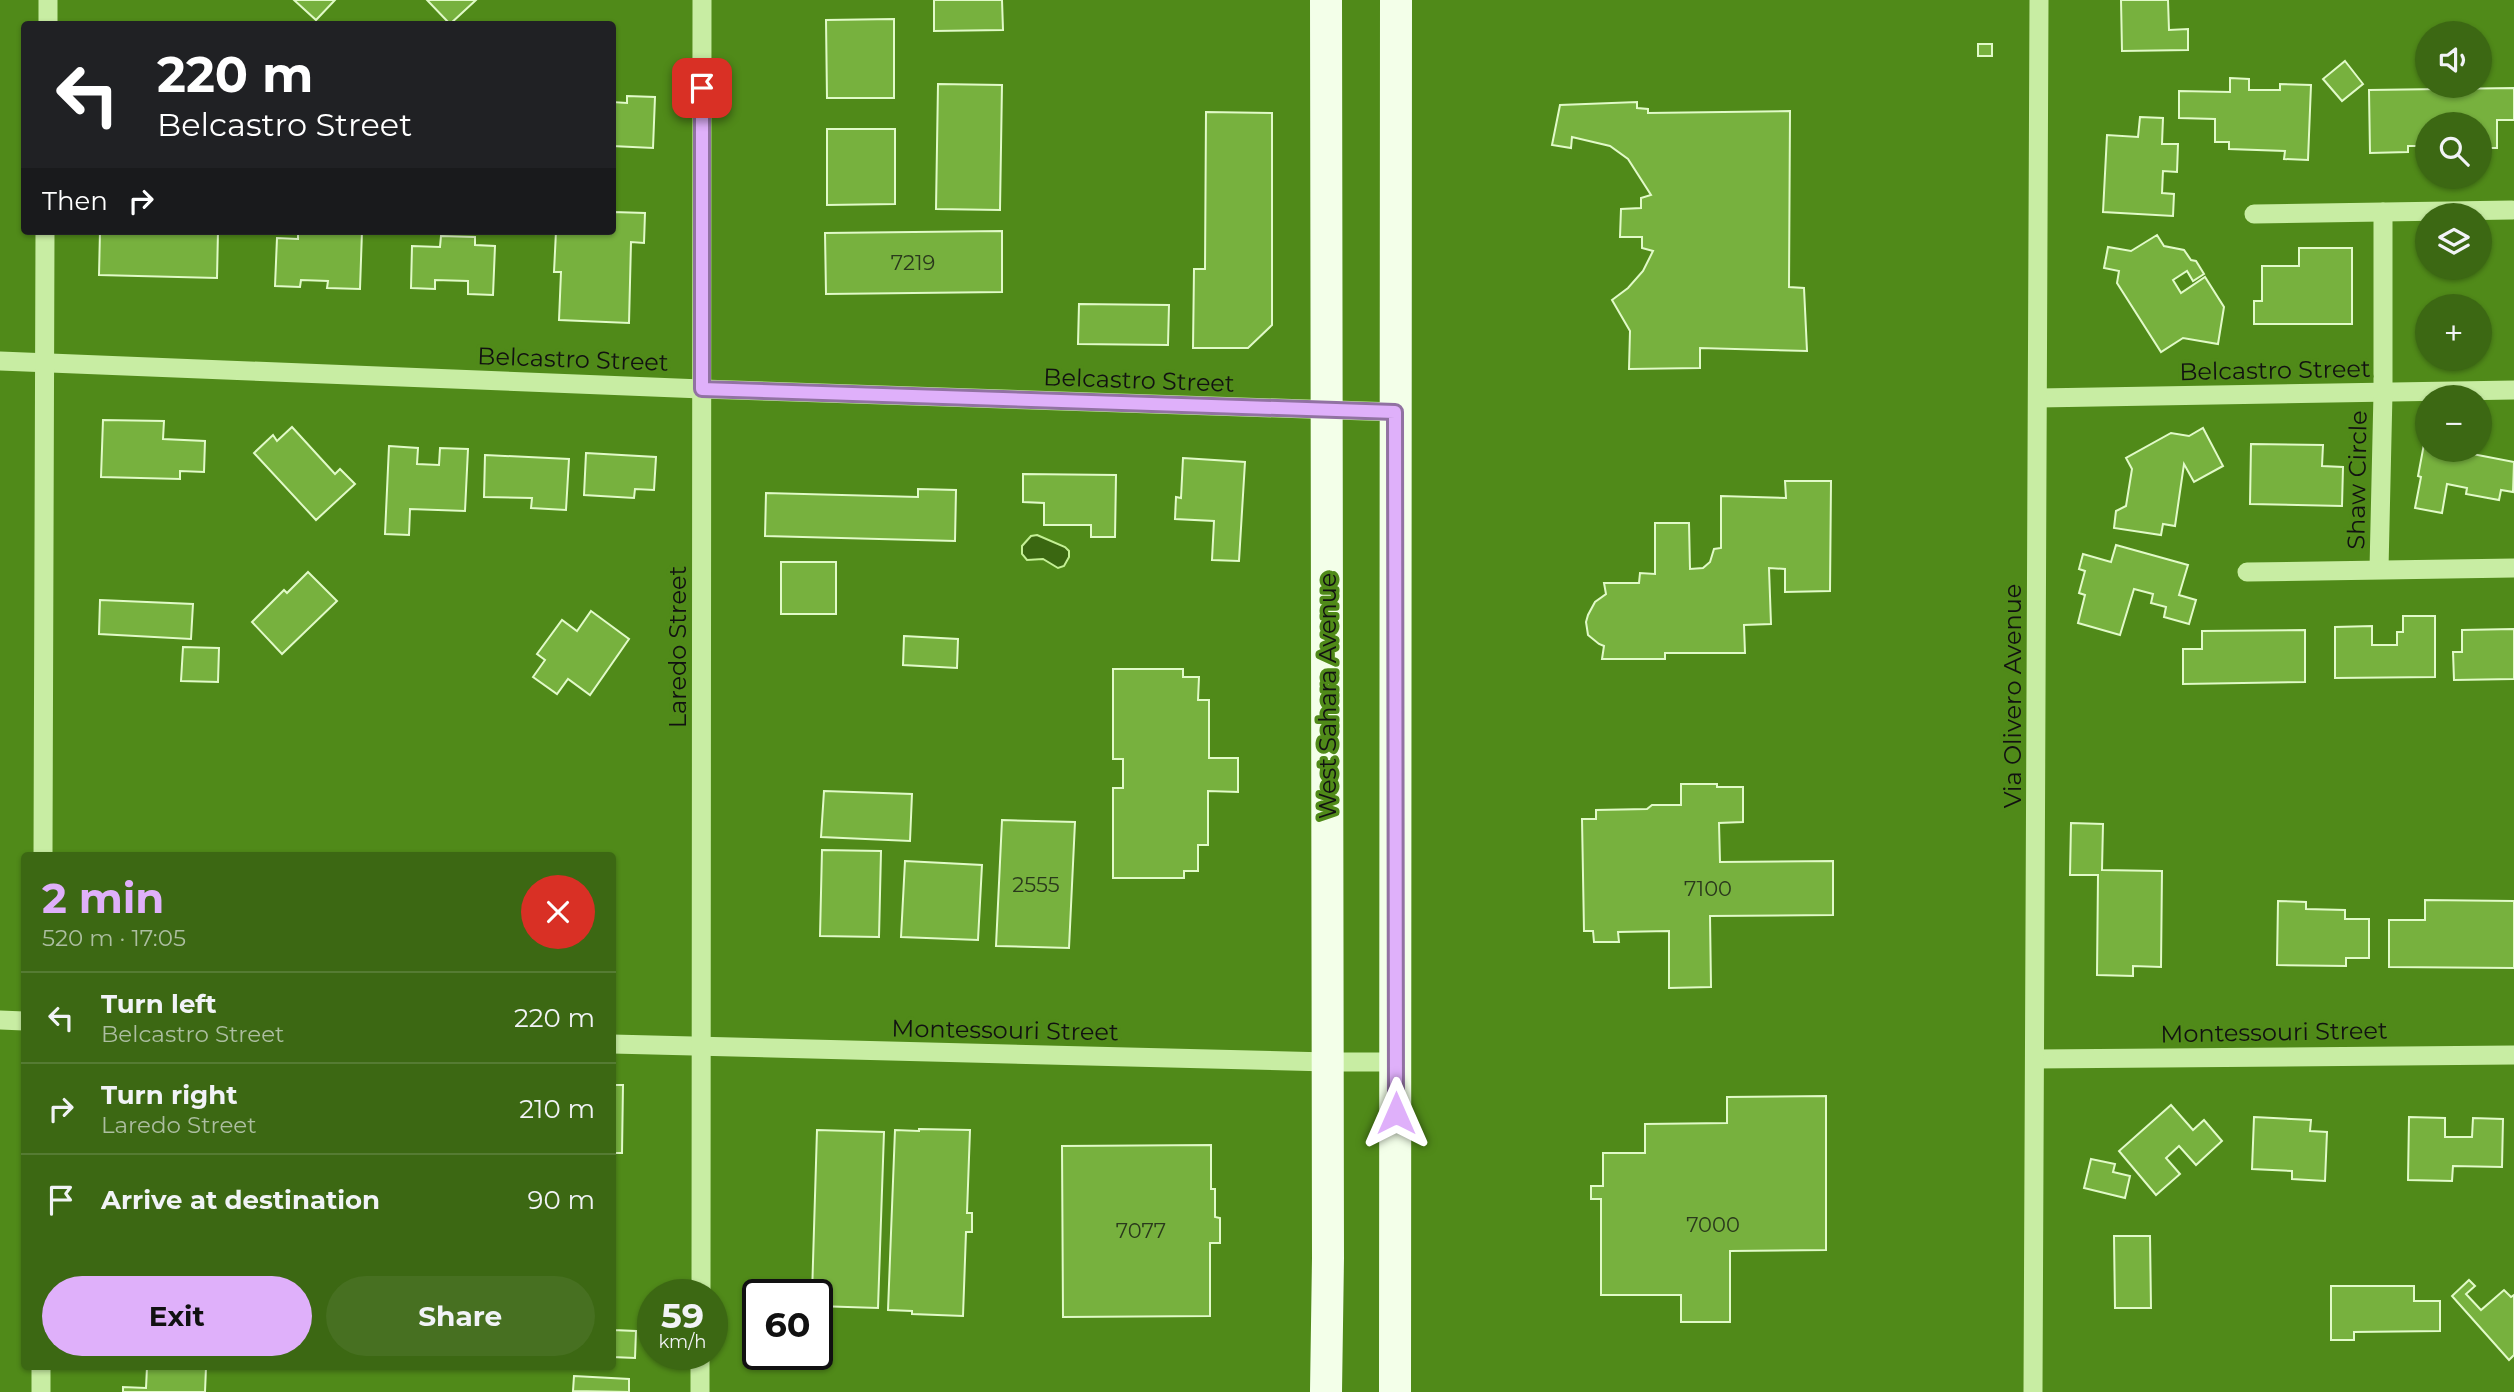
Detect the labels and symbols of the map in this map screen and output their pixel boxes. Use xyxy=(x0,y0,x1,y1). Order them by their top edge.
pin xyxy=(672,58,732,118)
house number: 7219 xyxy=(891,250,935,275)
street label: Belcastro Street xyxy=(477,341,669,377)
street label: Belcastro Street xyxy=(2179,354,2371,386)
street label: Belcastro Street xyxy=(1043,362,1235,398)
street label: Shaw Circle xyxy=(2341,410,2373,550)
street label: Laredo Street xyxy=(663,566,692,728)
street label: West Sahara Avenue xyxy=(1313,573,1342,819)
street label: Via Olivero Avenue xyxy=(1998,584,2027,808)
house number: 2555 xyxy=(1012,872,1060,897)
house number: 7100 xyxy=(1684,876,1732,901)
street label: Montessouri Street xyxy=(891,1014,1119,1046)
street label: Montessouri Street xyxy=(2160,1016,2388,1048)
position arrow xyxy=(1359,1076,1433,1150)
house number: 7000 xyxy=(1686,1212,1740,1237)
house number: 7077 xyxy=(1116,1218,1166,1243)
speed limit sign: 60 xyxy=(742,1279,833,1370)

